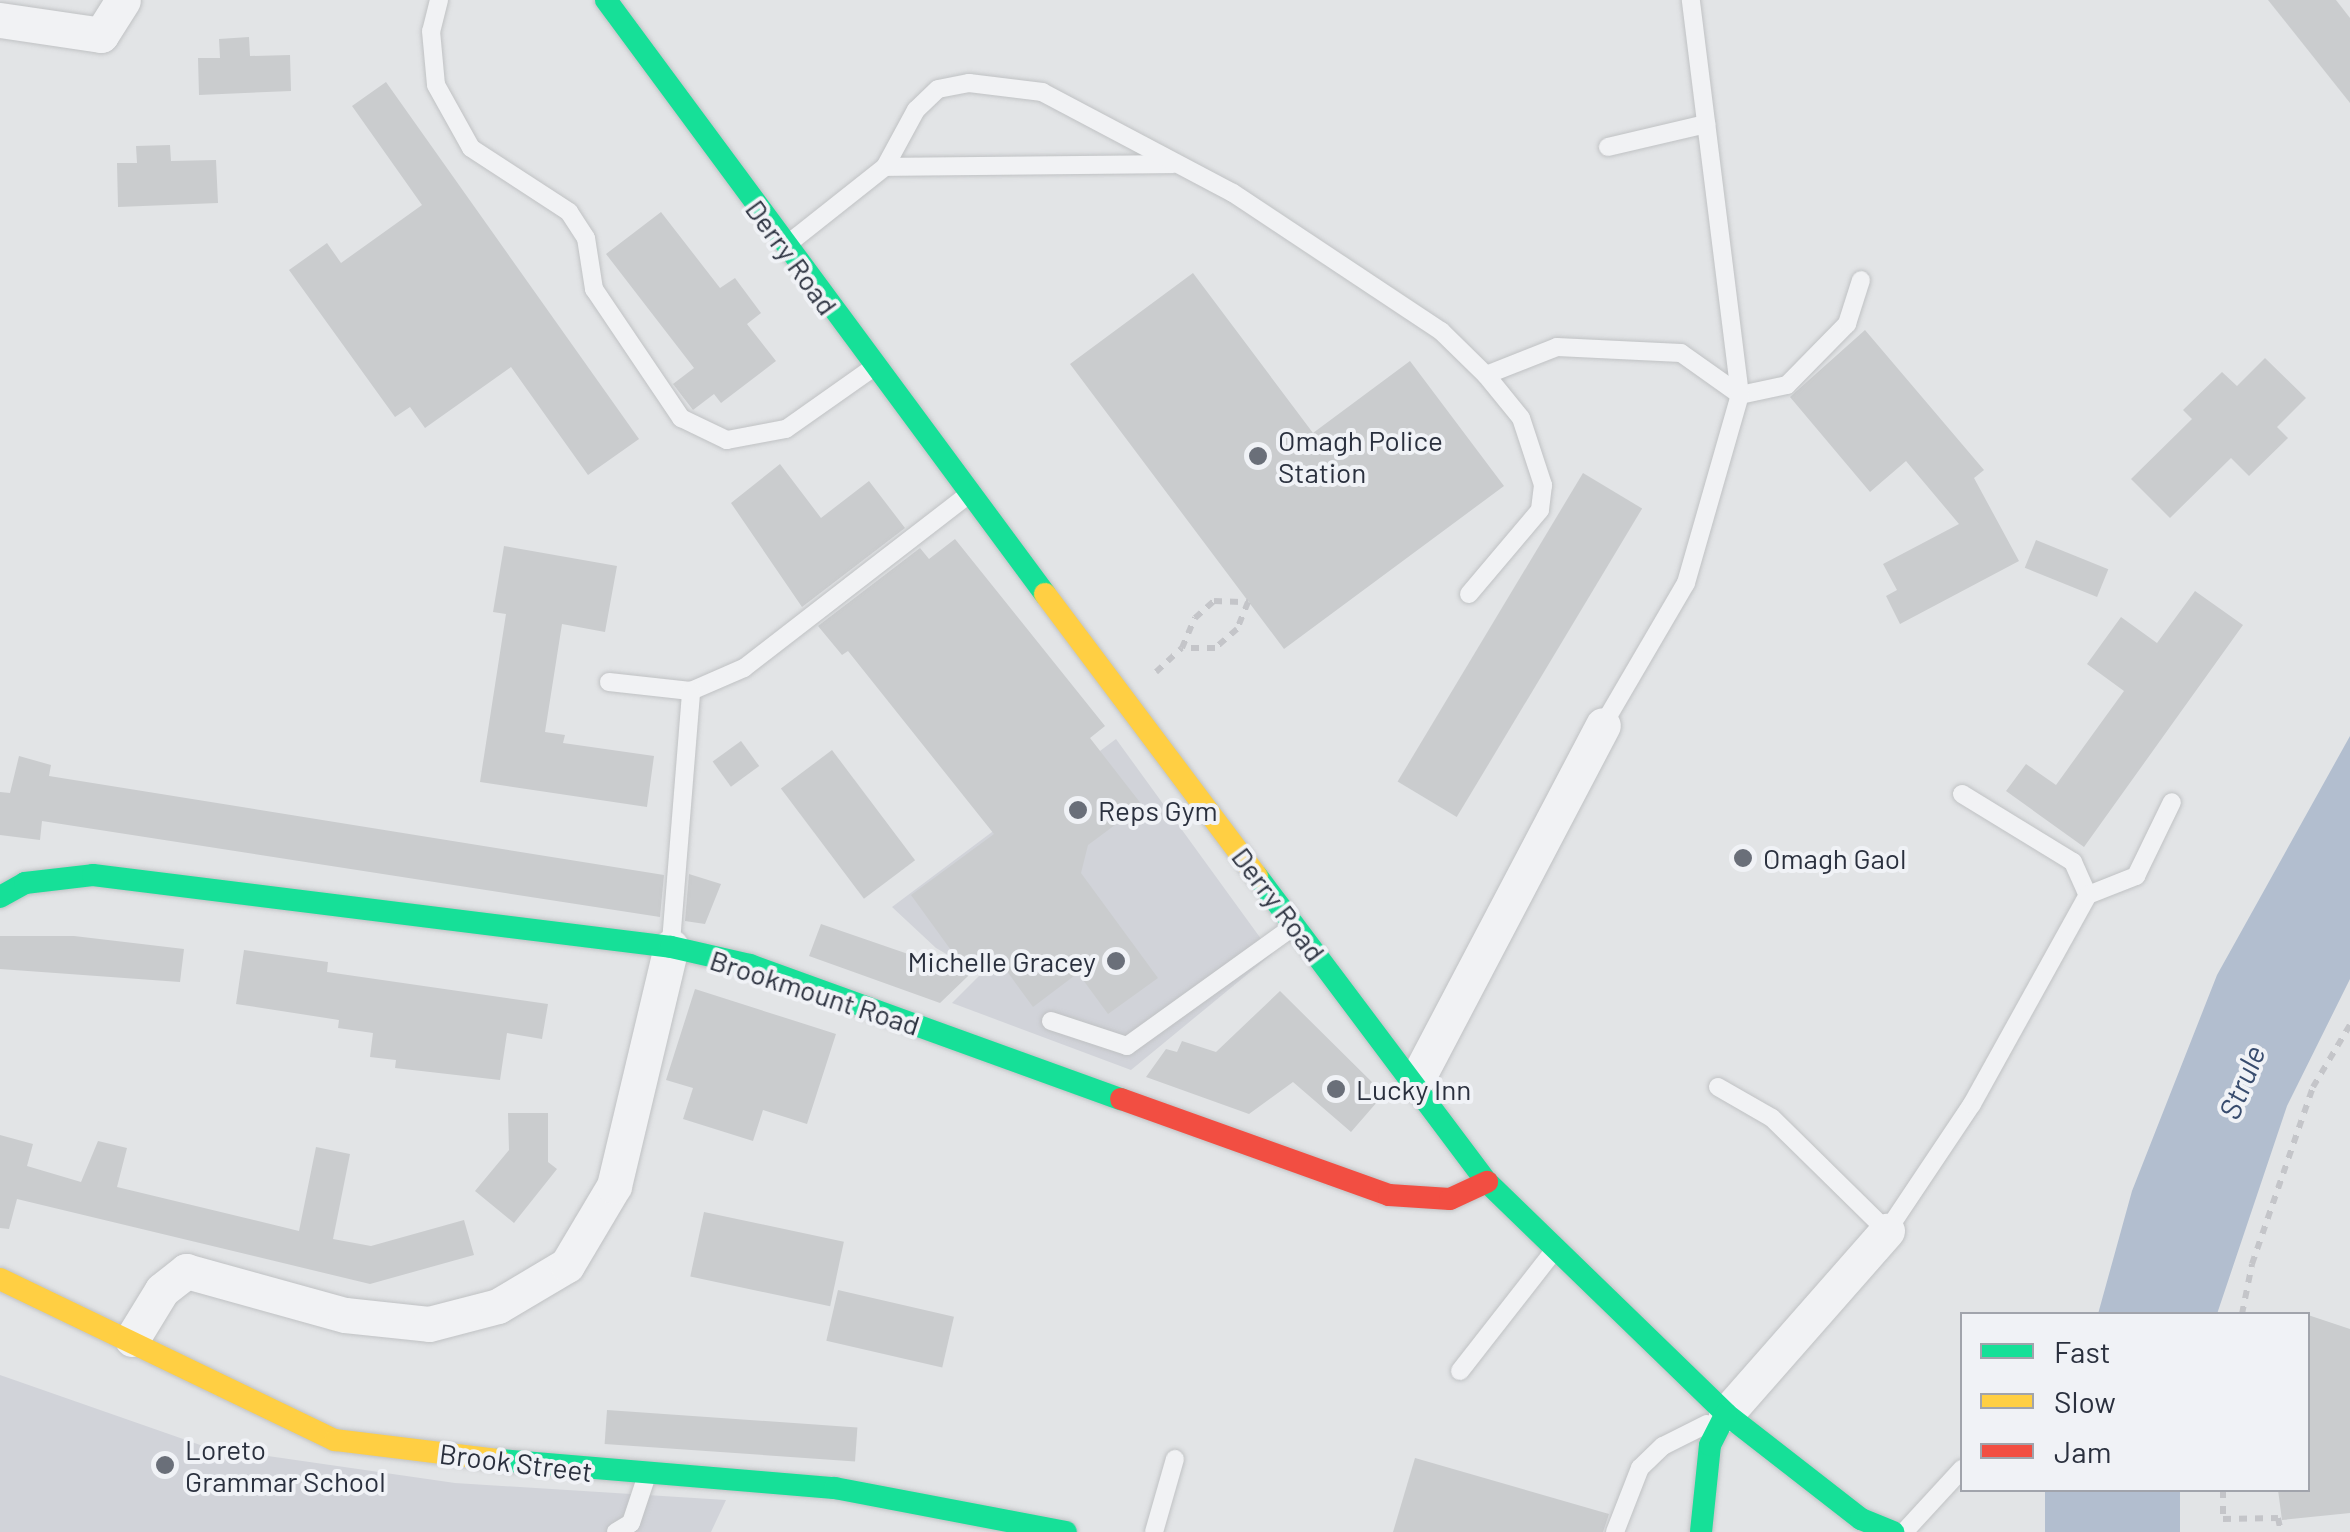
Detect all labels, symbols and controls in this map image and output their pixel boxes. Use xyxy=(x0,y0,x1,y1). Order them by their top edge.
street label: Derry Road xyxy=(739,193,845,321)
place label: Omagh Police Station xyxy=(1278,423,1443,489)
marker: Omagh Police Station xyxy=(1247,445,1269,467)
place label: Reps Gym xyxy=(1098,793,1218,827)
marker: Reps Gym xyxy=(1067,799,1089,821)
street label: Derry Road xyxy=(1225,840,1333,968)
place label: Omagh Gaol xyxy=(1763,841,1907,875)
marker: Omagh Gaol xyxy=(1732,847,1754,869)
street label: Brookmount Road xyxy=(706,942,924,1042)
place label: Michelle Gracey xyxy=(908,944,1096,978)
marker: Michelle Gracey xyxy=(1105,950,1127,972)
water label: Strule xyxy=(2210,1040,2272,1124)
place label: Lucky Inn xyxy=(1356,1072,1471,1106)
marker: Lucky Inn xyxy=(1325,1078,1347,1100)
legend xyxy=(1960,1312,2310,1492)
text: Fast xyxy=(2054,1333,2111,1369)
text: Slow xyxy=(2054,1383,2116,1419)
place label: Loreto Grammar School xyxy=(185,1432,386,1498)
text: Jam xyxy=(2054,1433,2111,1469)
street label: Brook Street xyxy=(437,1436,595,1488)
marker: Loreto Grammar School xyxy=(154,1454,176,1476)

